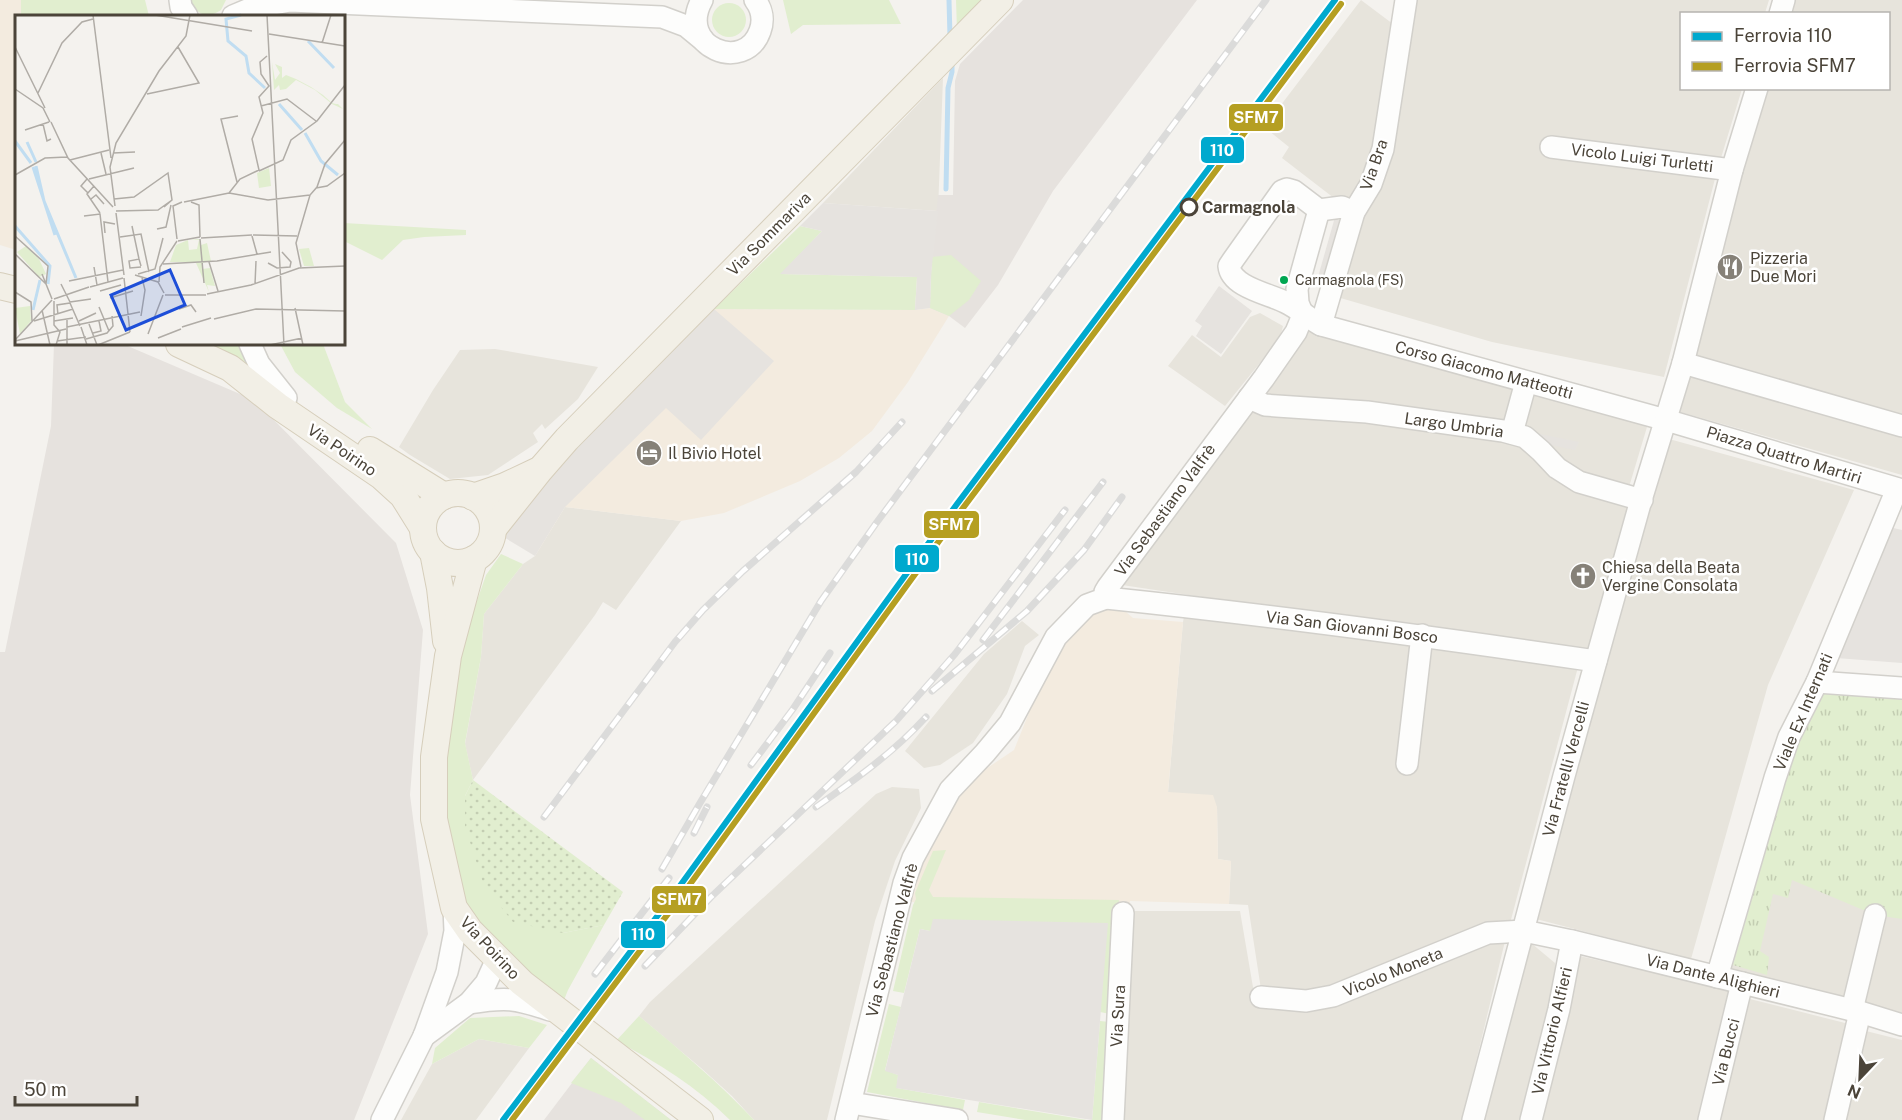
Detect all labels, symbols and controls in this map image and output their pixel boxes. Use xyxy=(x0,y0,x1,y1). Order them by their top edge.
legend xyxy=(1680,12,1890,90)
inset map xyxy=(15,15,345,345)
text: Ferrovia 110 xyxy=(1734,25,1832,46)
text: Ferrovia SFM7 xyxy=(1734,55,1856,76)
line badge: SFM7 xyxy=(1228,103,1284,132)
text: SFM7 xyxy=(1233,108,1279,127)
line badge: 110 xyxy=(1200,136,1245,164)
street label: Via Bra xyxy=(1356,137,1392,193)
street label: Vicolo Luigi Turletti xyxy=(1570,140,1714,176)
text: 110 xyxy=(1210,141,1234,160)
street label: Via Sommariva xyxy=(723,188,815,280)
marker: Carmagnola xyxy=(1180,198,1198,216)
place label: Carmagnola xyxy=(1202,198,1295,217)
place label: Pizzeria Due Mori xyxy=(1750,249,1817,286)
restaurant icon: Pizzeria Due Mori xyxy=(1715,252,1745,282)
place label: Carmagnola (FS) xyxy=(1295,272,1404,288)
marker: Carmagnola (FS) xyxy=(1278,274,1290,286)
street label: Corso Giacomo Matteotti xyxy=(1393,337,1575,403)
street label: Largo Umbria xyxy=(1403,409,1505,441)
street label: Via Poirino xyxy=(304,420,380,480)
street label: Piazza Quattro Martiri xyxy=(1704,422,1864,488)
hotel icon: Il Bivio Hotel xyxy=(634,438,664,468)
street label: Via Sebastiano Valfrè xyxy=(1111,440,1219,580)
place label: Il Bivio Hotel xyxy=(668,444,762,463)
line badge: SFM7 xyxy=(923,510,980,539)
text: SFM7 xyxy=(928,515,974,534)
line badge: 110 xyxy=(894,544,940,573)
text: 110 xyxy=(905,550,929,569)
place label: Chiesa della Beata Vergine Consolata xyxy=(1602,558,1740,595)
church icon: Chiesa della Beata Vergine Consolata xyxy=(1568,561,1598,591)
street label: Via San Giovanni Bosco xyxy=(1265,607,1439,647)
street label: Viale Ex Internati xyxy=(1770,650,1836,774)
street label: Via Fratelli Vercelli xyxy=(1539,699,1593,839)
street label: Via Sebastiano Valfrè xyxy=(862,861,922,1019)
line badge: SFM7 xyxy=(651,885,707,914)
text: SFM7 xyxy=(656,890,702,909)
street label: Via Poirino xyxy=(456,913,524,983)
line badge: 110 xyxy=(620,920,666,949)
text: 110 xyxy=(631,925,655,944)
street label: Vicolo Moneta xyxy=(1340,943,1446,1001)
street label: Via Dante Alighieri xyxy=(1644,950,1782,1002)
street label: Via Vittorio Alfieri xyxy=(1528,965,1576,1097)
street label: Via Sura xyxy=(1107,984,1129,1048)
street label: Via Bucci xyxy=(1708,1016,1744,1088)
north arrow xyxy=(1830,1048,1890,1108)
scale bar xyxy=(15,1069,136,1107)
text: 50 m xyxy=(24,1079,67,1100)
text: N xyxy=(1845,1080,1864,1103)

